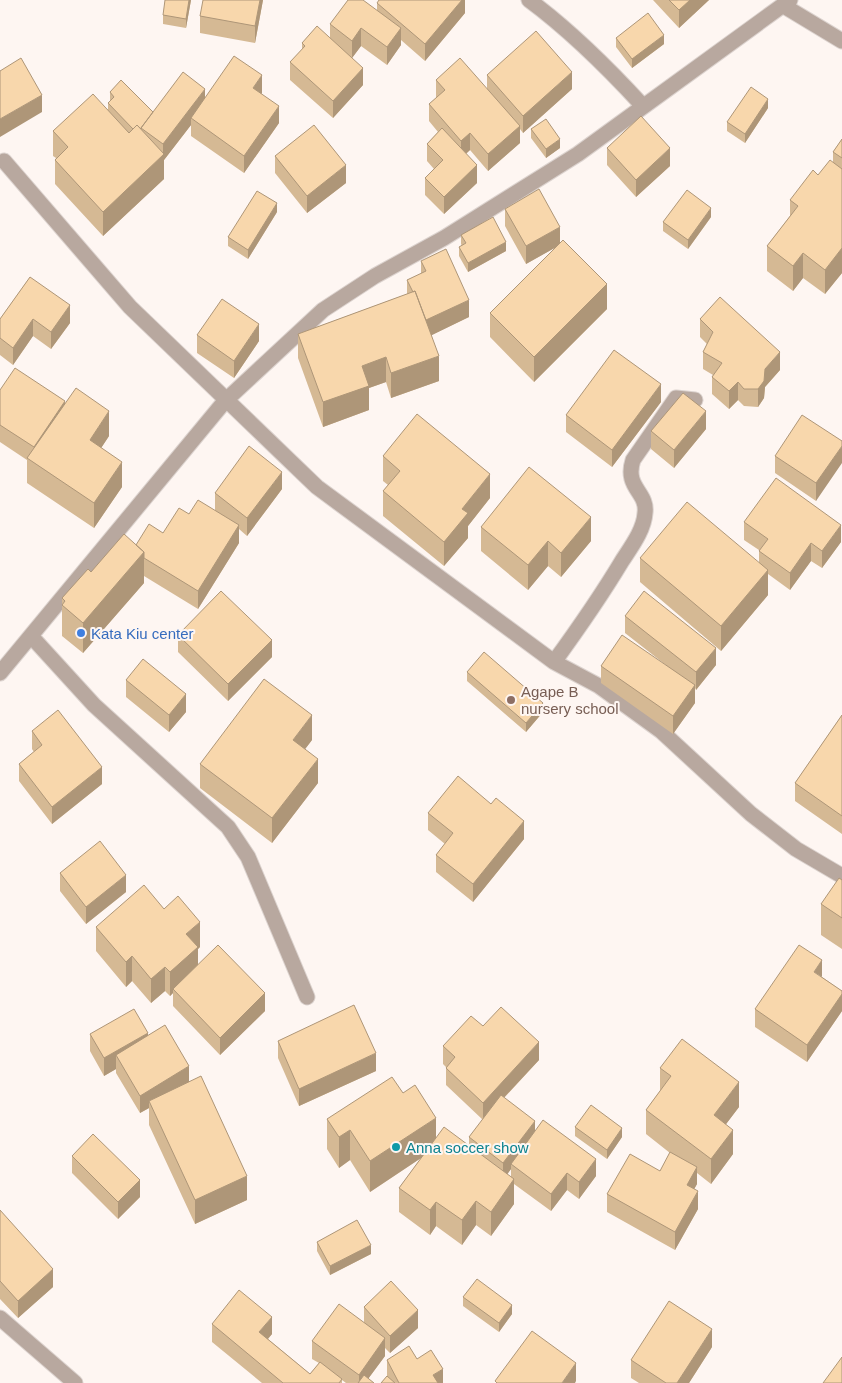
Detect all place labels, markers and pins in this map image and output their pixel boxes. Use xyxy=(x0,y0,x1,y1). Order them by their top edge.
place label: Kata Kiu center xyxy=(91,625,194,642)
marker: Kata Kiu center xyxy=(75,627,87,639)
place label: Agape B nursery school xyxy=(521,683,619,717)
marker: Agape B nursery school xyxy=(505,694,517,706)
place label: Anna soccer show xyxy=(406,1139,529,1156)
marker: Anna soccer show xyxy=(390,1141,402,1153)

